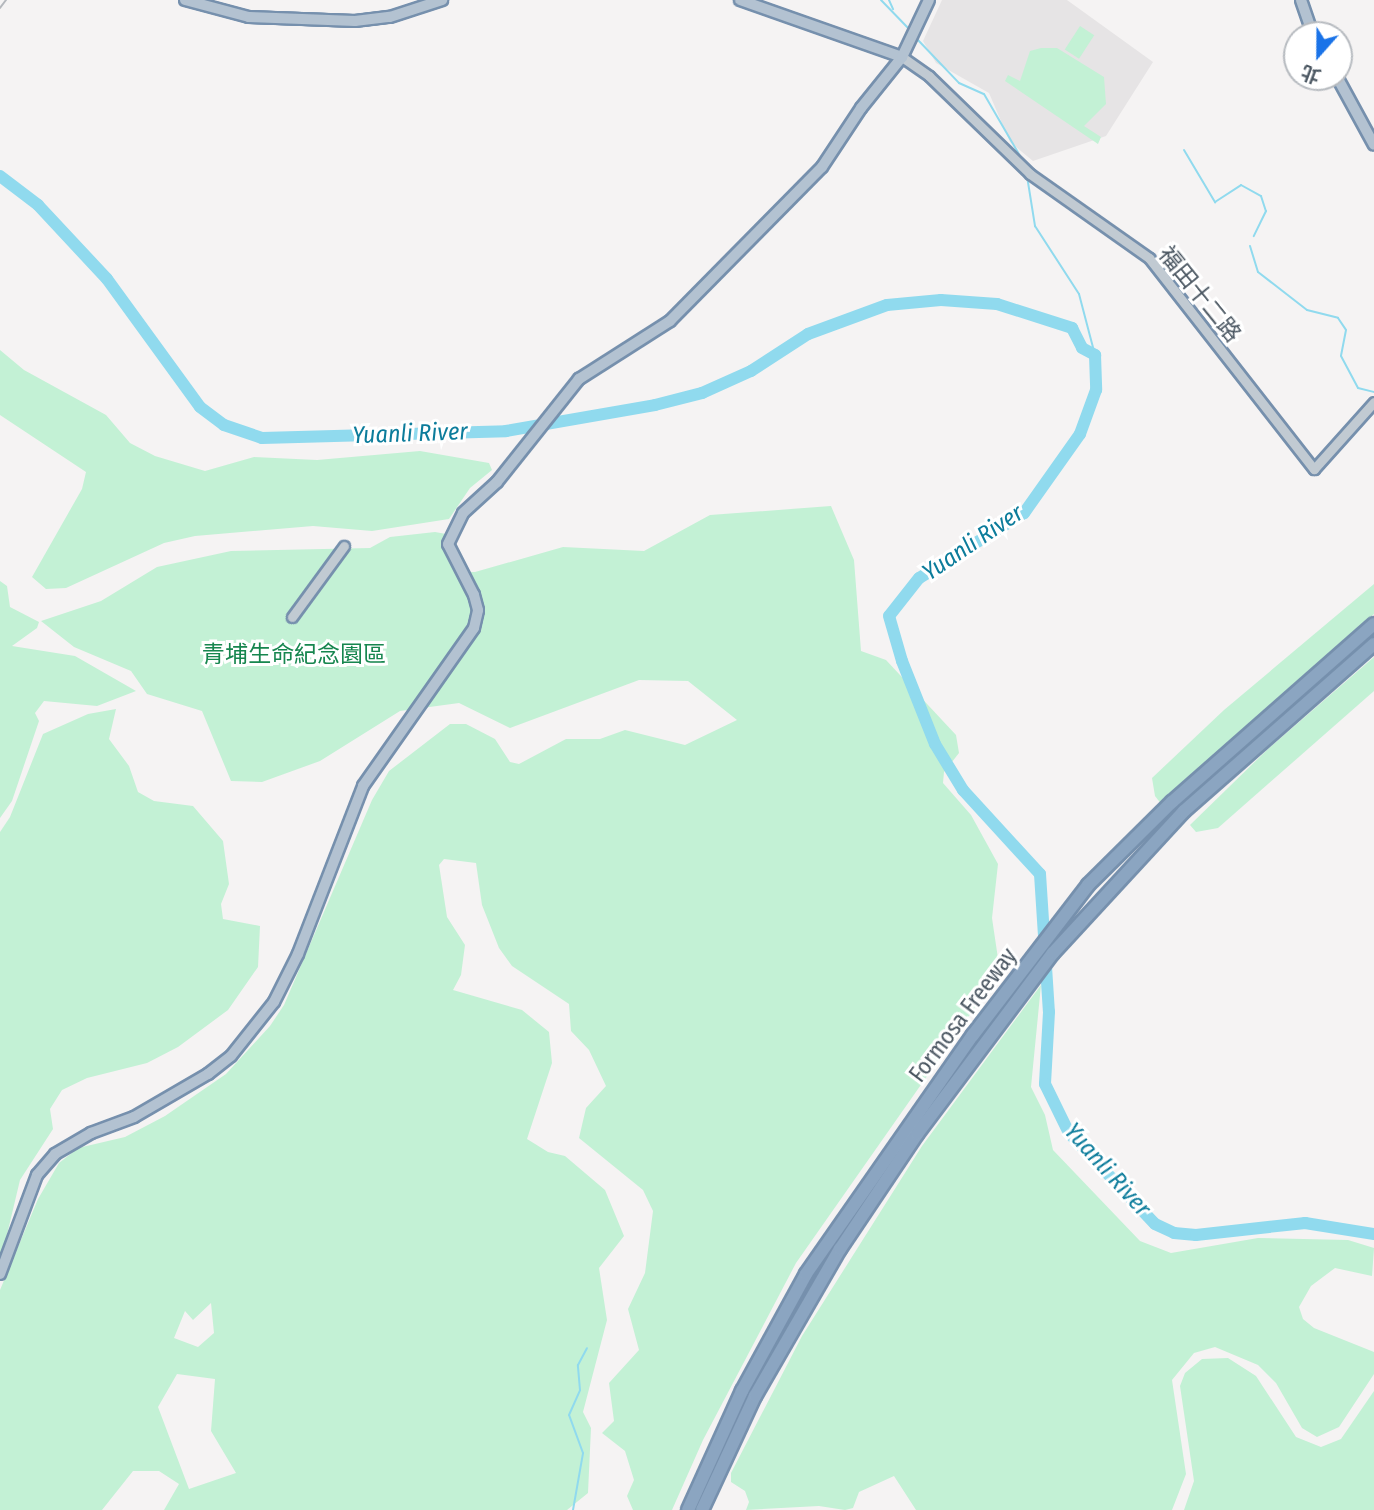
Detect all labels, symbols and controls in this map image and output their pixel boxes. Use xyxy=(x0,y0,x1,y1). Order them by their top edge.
north arrow xyxy=(1283,21,1353,91)
text: 北 xyxy=(1298,60,1324,88)
street label: 福田十二路 xyxy=(1153,241,1247,347)
water label: Yuanli River xyxy=(352,418,468,450)
water label: Yuanli River xyxy=(917,499,1029,587)
park label: 青埔生命紀念園區 xyxy=(202,640,386,668)
street label: Formosa Freeway xyxy=(904,942,1022,1088)
water label: Yuanli River xyxy=(1058,1118,1156,1222)

